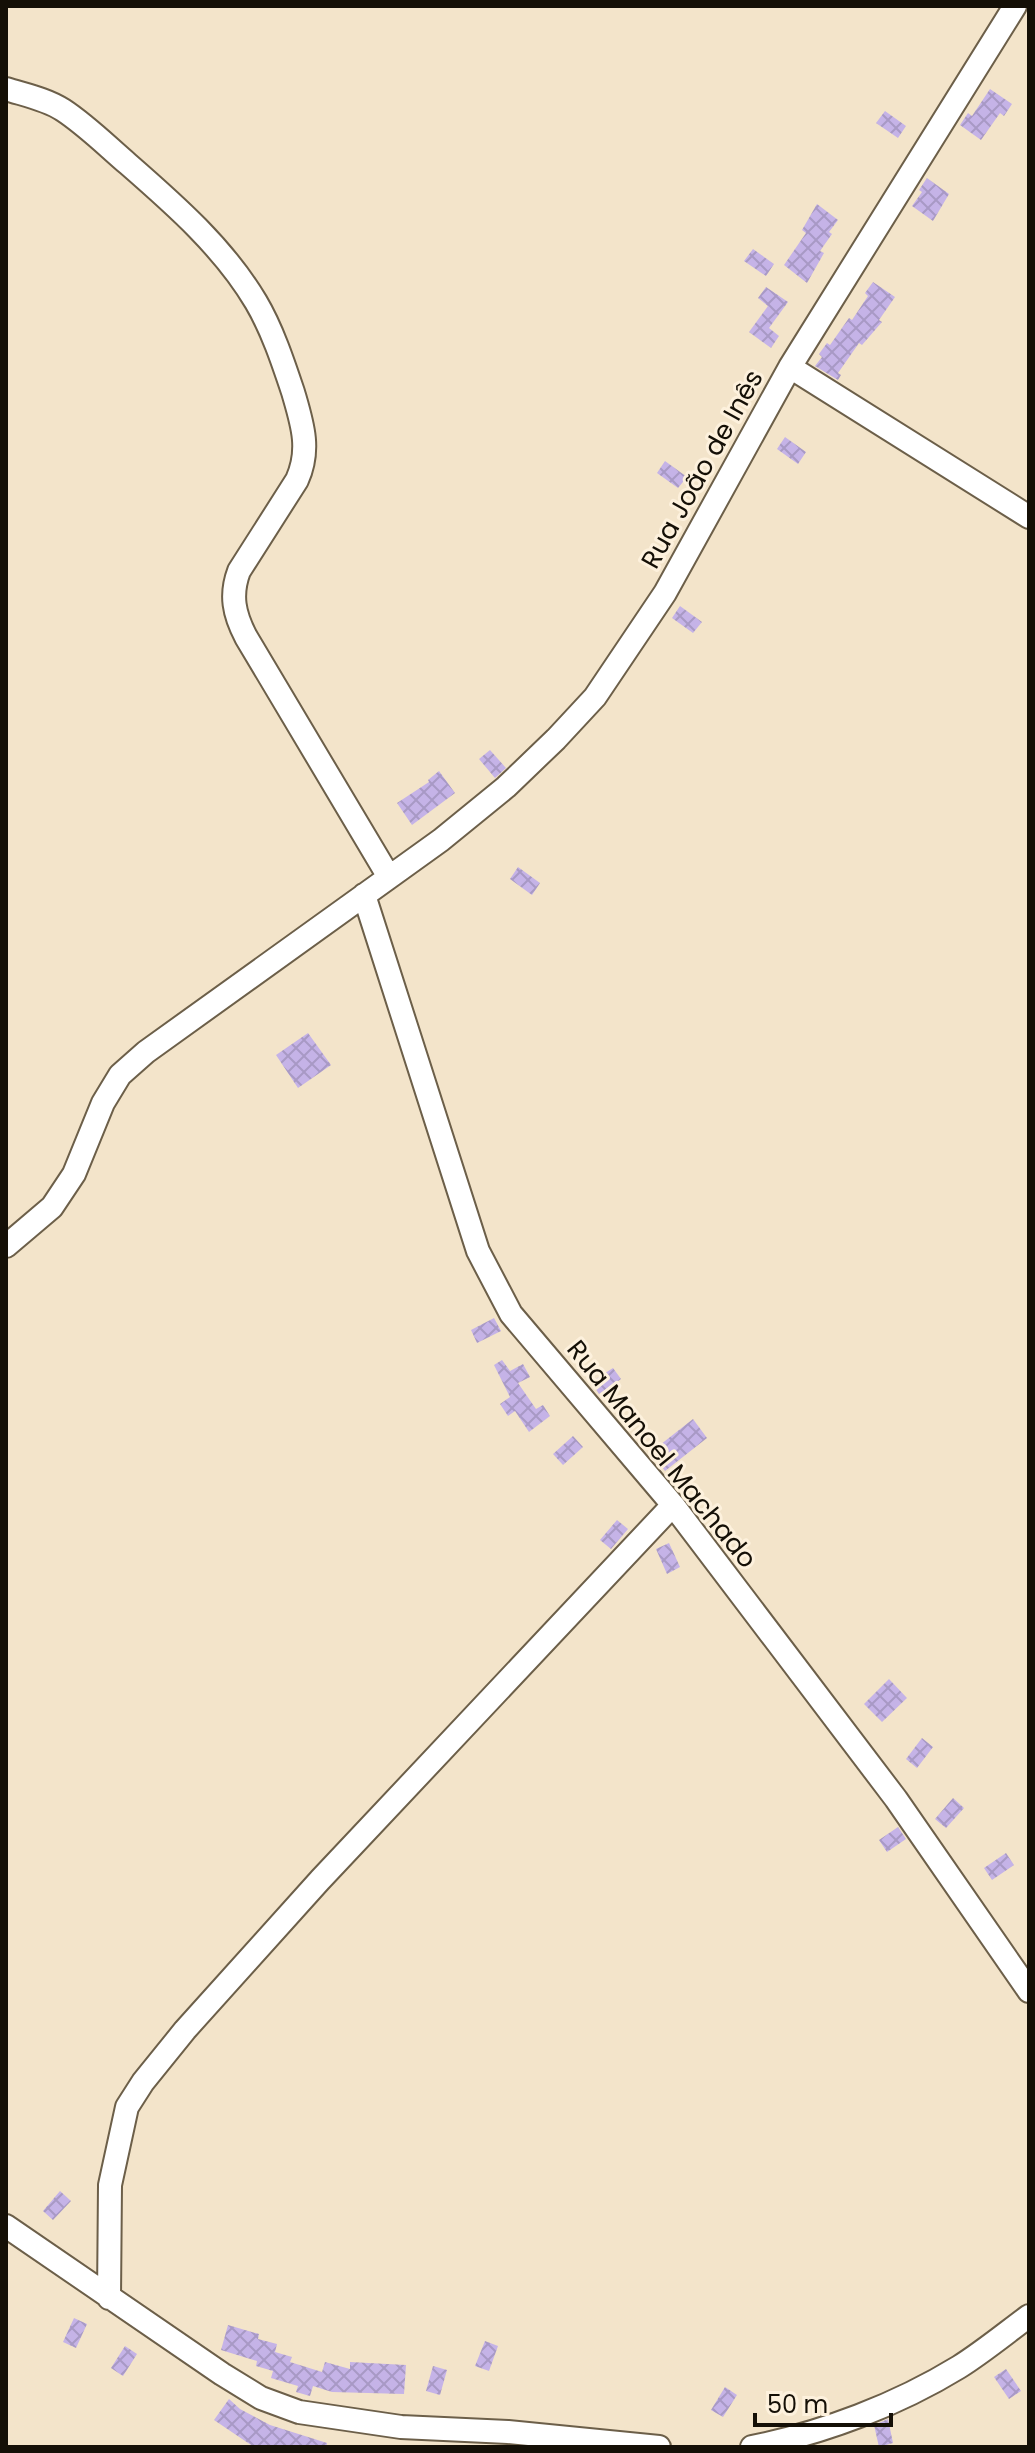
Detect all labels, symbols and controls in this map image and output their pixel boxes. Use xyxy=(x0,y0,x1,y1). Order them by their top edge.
street label: Rua João de Inês xyxy=(632,363,772,575)
street label: Rua Manoel Machado xyxy=(559,1332,765,1576)
scale bar xyxy=(755,2377,891,2427)
text: 50 m xyxy=(767,2388,828,2421)

